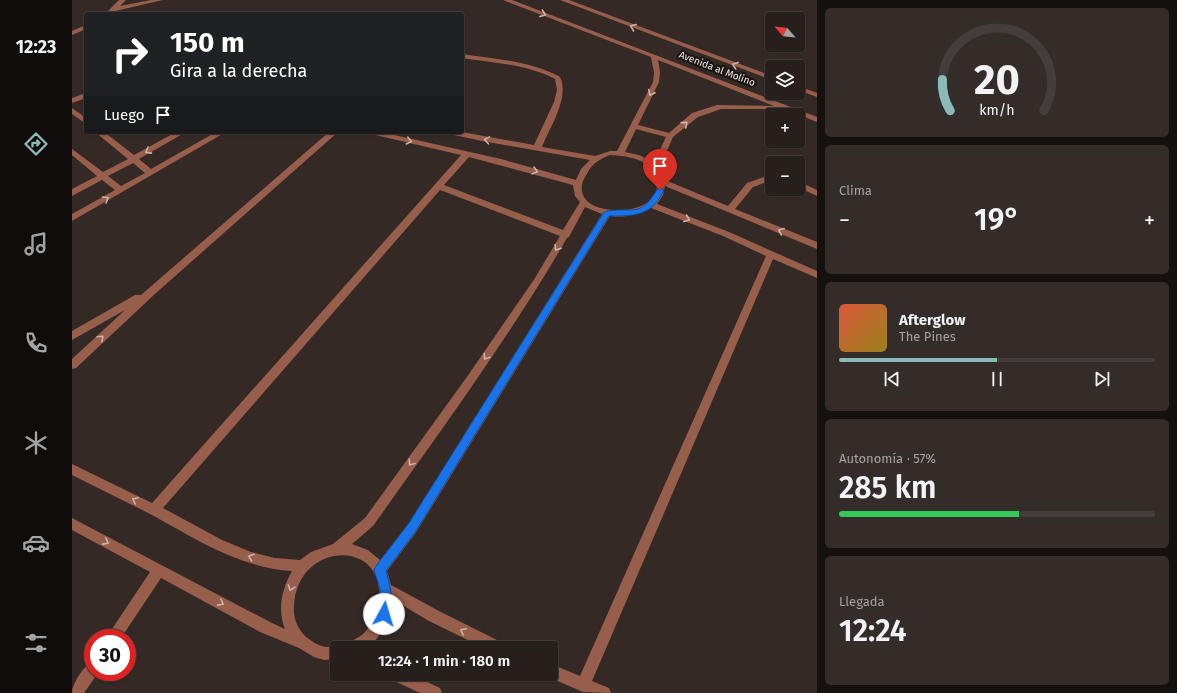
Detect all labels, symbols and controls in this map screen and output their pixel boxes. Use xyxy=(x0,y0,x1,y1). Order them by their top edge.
one-way arrow xyxy=(539,9,546,17)
north arrow xyxy=(765,12,805,52)
map controls xyxy=(765,12,805,196)
one-way arrow xyxy=(630,23,637,31)
text: 150 m xyxy=(170,26,245,59)
icon: right xyxy=(104,28,156,80)
text: 12:23 xyxy=(16,36,56,58)
street label: Avenida al Molino xyxy=(677,49,757,89)
text: 20 xyxy=(974,54,1020,104)
text: Gira a la derecha xyxy=(170,60,307,82)
button: layers xyxy=(765,60,805,100)
one-way arrow xyxy=(732,61,739,69)
one-way arrow xyxy=(648,89,656,96)
text: km/h xyxy=(979,101,1015,118)
icon: arrive xyxy=(152,104,174,126)
text: Luego xyxy=(104,106,144,124)
button: + xyxy=(765,108,805,148)
one-way arrow xyxy=(680,121,687,128)
icon: directions xyxy=(22,130,50,158)
one-way arrow xyxy=(405,136,412,145)
one-way arrow xyxy=(484,136,490,145)
one-way arrow xyxy=(145,146,152,153)
pin xyxy=(643,149,677,190)
icon: arrive xyxy=(649,155,671,177)
button: − xyxy=(765,156,805,196)
one-way arrow xyxy=(532,167,539,175)
text: Clima xyxy=(839,183,872,198)
one-way arrow xyxy=(102,196,109,203)
text: 19° xyxy=(974,202,1020,238)
text: − xyxy=(839,207,850,234)
text: + xyxy=(1144,207,1155,234)
one-way arrow xyxy=(684,215,691,223)
one-way arrow xyxy=(778,228,785,236)
icon: music xyxy=(22,230,50,258)
one-way arrow xyxy=(555,244,562,251)
text: Afterglow xyxy=(899,311,965,329)
icon: phone xyxy=(22,329,50,357)
text: The Pines xyxy=(899,329,956,344)
one-way arrow xyxy=(96,335,104,343)
one-way arrow xyxy=(483,353,491,360)
icon: previous xyxy=(881,368,903,390)
icon: pause xyxy=(986,368,1008,390)
icon: next xyxy=(1091,368,1113,390)
icon: climate xyxy=(22,429,50,457)
text: Autonomía · 57% xyxy=(839,451,936,466)
one-way arrow xyxy=(408,459,416,466)
text: 285 km xyxy=(839,470,936,506)
one-way arrow xyxy=(131,497,139,505)
icon: car xyxy=(22,529,50,557)
one-way arrow xyxy=(102,538,110,545)
one-way arrow xyxy=(248,554,255,562)
one-way arrow xyxy=(287,584,296,591)
position arrow xyxy=(363,593,405,635)
text: Llegada xyxy=(839,594,885,609)
one-way arrow xyxy=(217,599,224,606)
text: 12:24 xyxy=(839,613,906,649)
icon: filters xyxy=(22,629,50,657)
speed limit sign: 30 xyxy=(84,629,136,681)
one-way arrow xyxy=(460,629,467,636)
text: 12:24 · 1 min · 180 m xyxy=(378,652,510,670)

